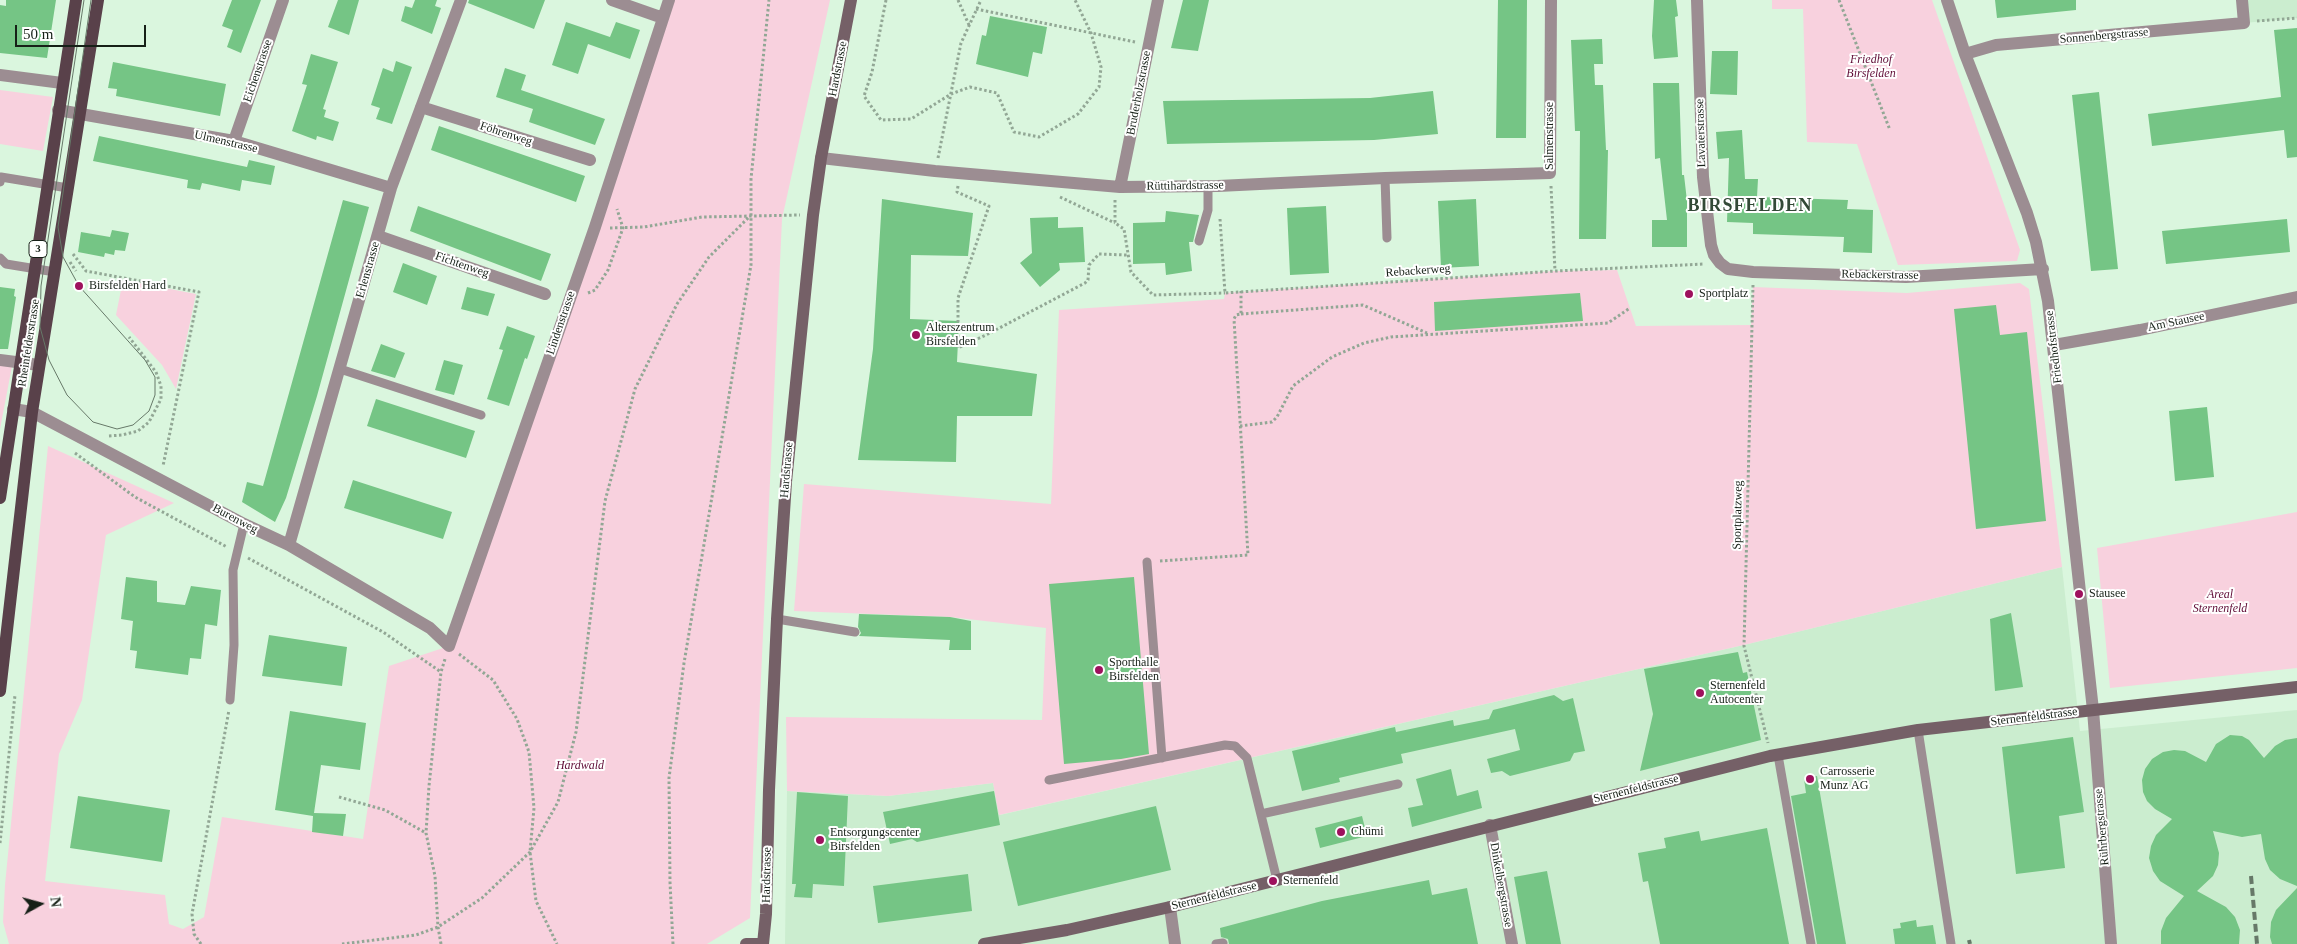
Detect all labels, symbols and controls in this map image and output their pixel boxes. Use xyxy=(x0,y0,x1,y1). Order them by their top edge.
scale bar xyxy=(18,15,149,47)
street label: Sonnenbergstrasse xyxy=(2059,25,2149,47)
text: 50 m xyxy=(23,26,53,42)
street label: Eichenstrasse xyxy=(241,38,275,104)
street label: Hardstrasse xyxy=(826,40,850,98)
street label: Bruderholzstrasse xyxy=(1124,49,1154,137)
park label: Friedhof Birsfelden xyxy=(1846,53,1896,81)
street label: Lavaterstrasse xyxy=(1693,98,1709,168)
street label: Salmenstrasse xyxy=(1543,102,1557,170)
street label: Föhrenweg xyxy=(478,119,534,149)
street label: Ulmenstrasse xyxy=(193,128,259,156)
street label: Rüttihardstrasse xyxy=(1146,178,1224,194)
district label: BIRSFELDEN xyxy=(1686,195,1814,217)
road number: 3 xyxy=(29,240,47,258)
street label: Erlenstrasse xyxy=(353,240,383,300)
street label: Fichtenweg xyxy=(433,249,491,281)
street label: Rebackerweg xyxy=(1385,262,1451,280)
street label: Rebackerstrasse xyxy=(1841,267,1919,283)
place label: Birsfelden Hard xyxy=(89,279,166,293)
marker: Birsfelden Hard xyxy=(73,280,85,292)
place label: Sportplatz xyxy=(1699,287,1748,301)
marker: Sportplatz xyxy=(1683,288,1695,300)
street label: Lindenstrasse xyxy=(543,289,579,357)
street label: Rheinfelderstrasse xyxy=(15,298,43,388)
street label: Am Stausee xyxy=(2146,309,2206,335)
street label: Friedhofstrasse xyxy=(2042,310,2066,384)
place label: Alterszentrum Birsfelden xyxy=(926,321,995,349)
marker: Alterszentrum Birsfelden xyxy=(910,329,922,341)
street label: Hardstrasse xyxy=(777,441,797,499)
street label: Sportplatzweg xyxy=(1730,480,1746,550)
street label: Burenweg xyxy=(210,501,260,537)
place label: Stausee xyxy=(2089,587,2126,601)
marker: Stausee xyxy=(2073,588,2085,600)
park label: Areal Sternenfeld xyxy=(2193,588,2247,616)
place label: Sporthalle Birsfelden xyxy=(1109,656,1159,684)
marker: Sporthalle Birsfelden xyxy=(1093,664,1105,676)
place label: Sternenfeld Autocenter xyxy=(1710,679,1765,707)
marker: Sternenfeld Autocenter xyxy=(1694,687,1706,699)
street label: Sternenfeldstrasse xyxy=(1990,705,2078,729)
park label: Hardwald xyxy=(556,759,604,773)
place label: Carrosserie Munz AG xyxy=(1820,765,1875,793)
street label: Sternenfeldstrasse xyxy=(1592,771,1680,807)
marker: Carrosserie Munz AG xyxy=(1804,773,1816,785)
street label: Rührbergstrasse xyxy=(2091,788,2113,866)
place label: Chümi xyxy=(1351,825,1384,839)
place label: Entsorgungscenter Birsfelden xyxy=(830,826,919,854)
marker: Chümi xyxy=(1335,826,1347,838)
marker: Entsorgungscenter Birsfelden xyxy=(814,834,826,846)
street label: Dinkelbergstrasse xyxy=(1486,842,1516,928)
street label: Hardstrasse xyxy=(759,847,775,903)
place label: Sternenfeld xyxy=(1283,874,1338,888)
marker: Sternenfeld xyxy=(1267,875,1279,887)
street label: Sternenfeldstrasse xyxy=(1170,878,1258,914)
north arrow xyxy=(15,879,65,929)
text: N xyxy=(47,896,63,908)

